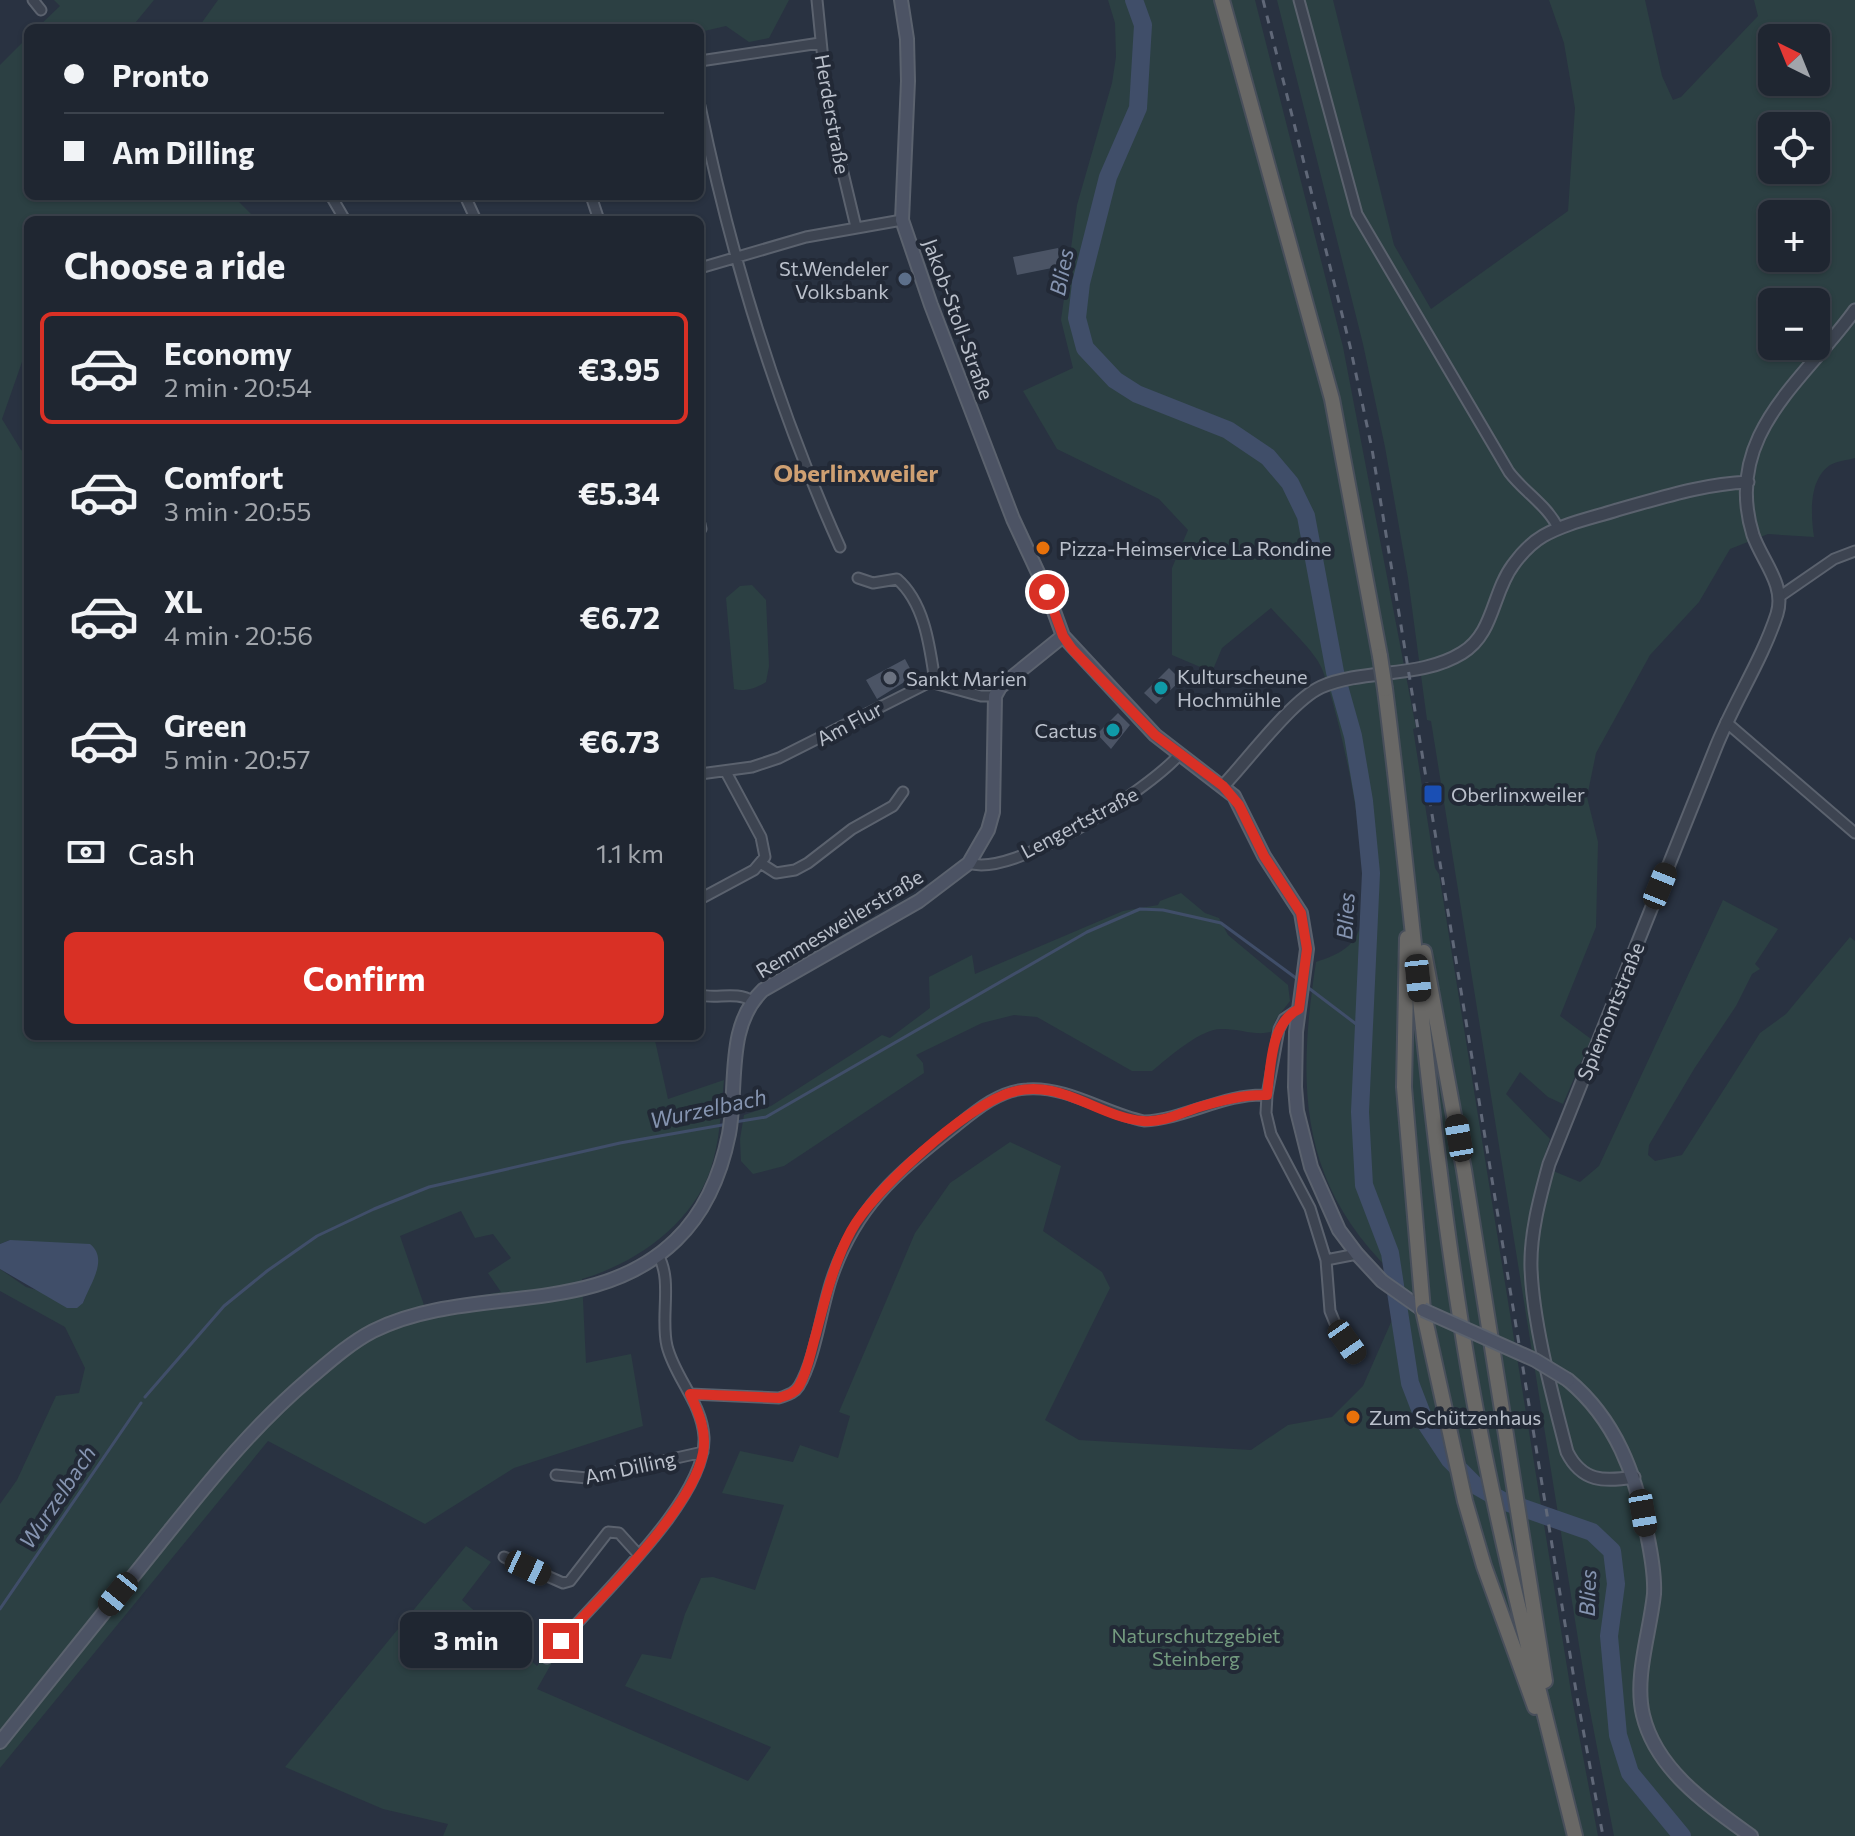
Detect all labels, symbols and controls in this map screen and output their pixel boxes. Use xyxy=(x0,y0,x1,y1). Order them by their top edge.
north arrow xyxy=(1758,24,1830,96)
map controls xyxy=(1758,24,1830,360)
street label: Herderstraße xyxy=(811,52,855,176)
text: Pronto xyxy=(112,56,209,93)
button: locate xyxy=(1758,112,1830,184)
text: Am Dilling xyxy=(112,133,254,170)
button: + xyxy=(1758,200,1830,272)
street label: Jakob-Stoll-Straße xyxy=(919,235,999,403)
text: Choose a ride xyxy=(64,242,285,286)
water label: Blies xyxy=(1043,246,1079,298)
place label: St.Wendeler Volksbank xyxy=(779,256,889,303)
marker: St.Wendeler Volksbank xyxy=(896,270,914,288)
button: − xyxy=(1758,288,1830,360)
icon: car xyxy=(68,332,140,404)
text: Economy xyxy=(164,334,292,371)
text: €3.95 xyxy=(578,350,660,387)
text: 2 min · 20:54 xyxy=(164,371,312,402)
icon: car xyxy=(68,456,140,528)
text: Comfort xyxy=(164,458,283,495)
district label: Oberlinxweiler xyxy=(774,458,939,487)
text: €5.34 xyxy=(578,474,660,511)
text: 3 min · 20:55 xyxy=(164,495,312,526)
place label: Pizza-Heimservice La Rondine xyxy=(1059,536,1332,560)
marker: Pizza-Heimservice La Rondine xyxy=(1034,539,1052,557)
route start xyxy=(1029,574,1065,610)
icon: car xyxy=(68,580,140,652)
text: XL xyxy=(164,582,203,619)
text: €6.72 xyxy=(580,598,660,635)
text: 4 min · 20:56 xyxy=(164,619,313,650)
place label: Kulturscheune Hochmühle xyxy=(1177,664,1308,711)
place label: Sankt Marien xyxy=(906,666,1027,690)
marker: Sankt Marien xyxy=(881,669,899,687)
marker: Kulturscheune Hochmühle xyxy=(1152,679,1170,697)
street label: Am Flur xyxy=(812,696,886,750)
icon: car xyxy=(68,704,140,776)
text: Green xyxy=(164,706,247,743)
place label: Cactus xyxy=(1034,718,1097,742)
marker: Cactus xyxy=(1104,721,1122,739)
text: €6.73 xyxy=(579,722,660,759)
text: 5 min · 20:57 xyxy=(164,743,310,774)
street label: Lengertstraße xyxy=(1016,781,1142,863)
place label: Oberlinxweiler xyxy=(1451,782,1585,806)
marker: Oberlinxweiler xyxy=(1422,783,1444,805)
icon: cash xyxy=(64,830,108,874)
text: Cash xyxy=(128,834,195,871)
text: 1.1 km xyxy=(596,837,664,868)
car xyxy=(1640,859,1680,913)
street label: Remmesweilerstraße xyxy=(751,864,927,982)
water label: Blies xyxy=(1330,892,1360,940)
button: Confirm xyxy=(64,932,664,1024)
street label: Spiemontstraße xyxy=(1571,939,1649,1083)
car xyxy=(1404,953,1432,1003)
water label: Wurzelbach xyxy=(647,1082,769,1134)
car xyxy=(1443,1112,1475,1164)
car xyxy=(1323,1315,1371,1369)
place label: Zum Schützenhaus xyxy=(1369,1405,1541,1429)
marker: Zum Schützenhaus xyxy=(1344,1408,1362,1426)
water label: Wurzelbach xyxy=(13,1440,101,1554)
street label: Am Dilling xyxy=(582,1446,678,1488)
car xyxy=(1627,1487,1659,1539)
car xyxy=(501,1547,555,1589)
car xyxy=(94,1568,142,1620)
water label: Blies xyxy=(1573,1569,1601,1617)
callout: 3 min xyxy=(401,1613,533,1669)
route end xyxy=(543,1623,579,1659)
park label: Naturschutzgebiet Steinberg xyxy=(1111,1623,1281,1670)
text: 3 min xyxy=(433,1624,499,1655)

